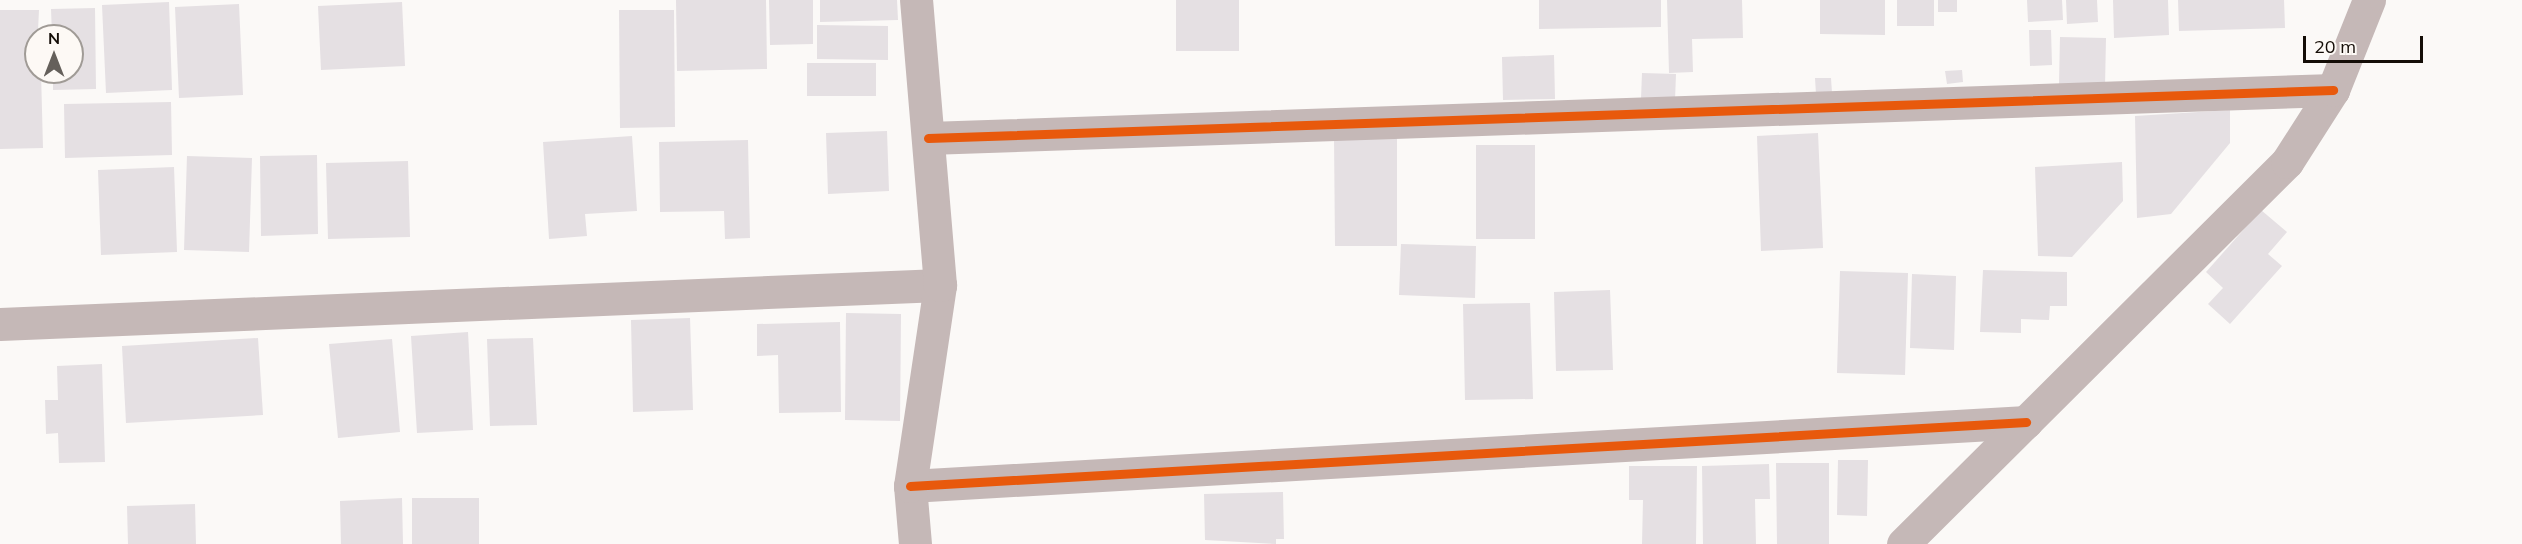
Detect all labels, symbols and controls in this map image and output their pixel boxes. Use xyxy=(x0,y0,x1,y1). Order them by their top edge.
north arrow xyxy=(24,24,84,84)
scale bar xyxy=(2306,24,2426,62)
text: N xyxy=(48,28,60,48)
text: 20 m xyxy=(2314,35,2356,58)

